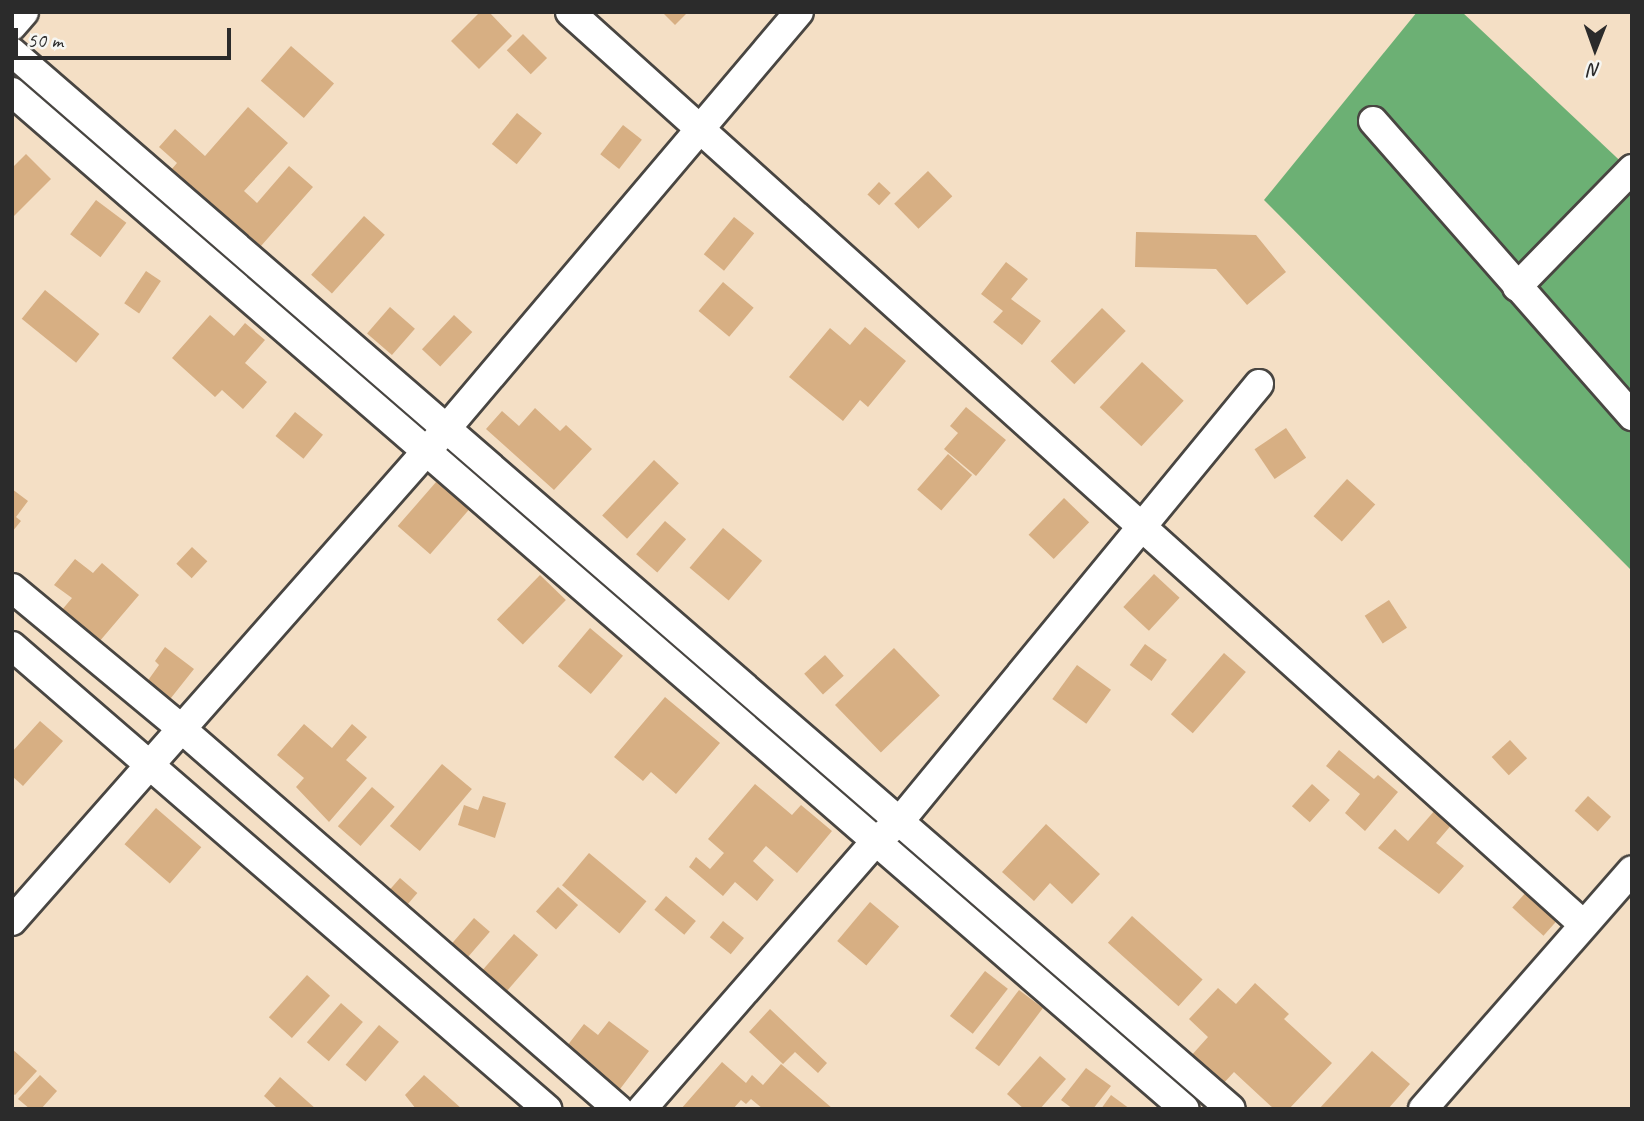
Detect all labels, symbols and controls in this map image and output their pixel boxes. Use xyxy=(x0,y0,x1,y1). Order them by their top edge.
scale bar xyxy=(18,14,234,58)
north arrow xyxy=(1560,14,1630,84)
text: 50 m xyxy=(27,27,63,53)
text: N xyxy=(1589,58,1601,82)

